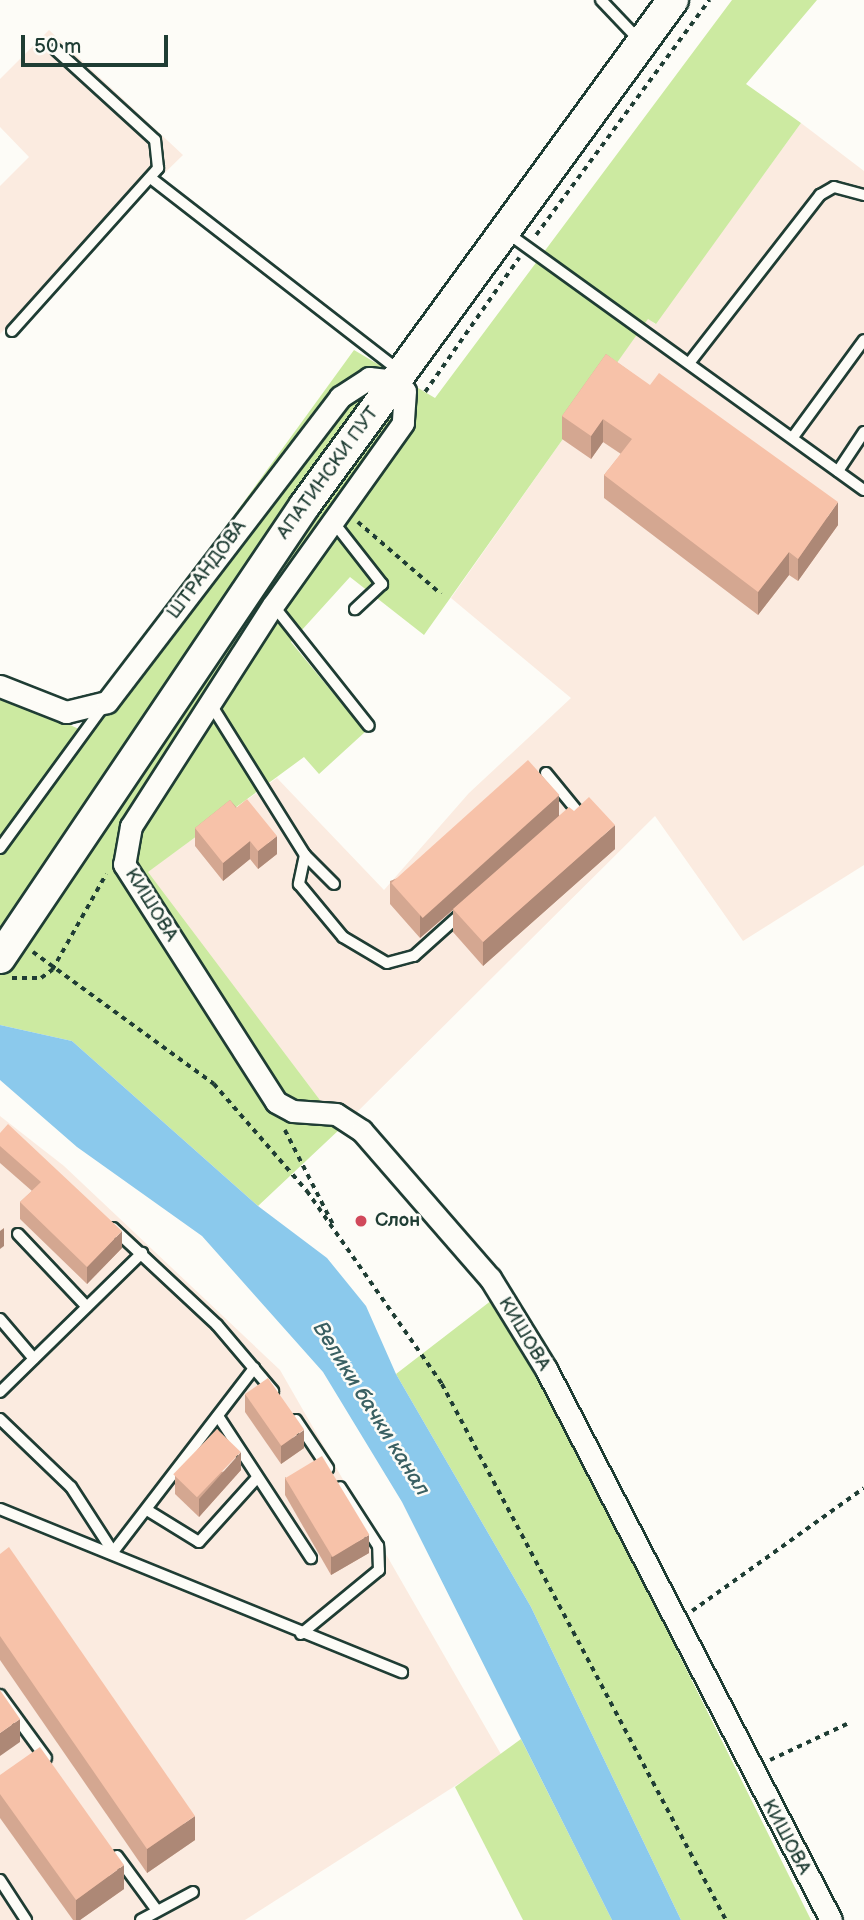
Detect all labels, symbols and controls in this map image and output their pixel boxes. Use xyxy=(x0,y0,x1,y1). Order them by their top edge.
scale bar xyxy=(24,21,172,65)
text: 50 m xyxy=(34,34,81,59)
street label: АПАТИНСКИ ПУТ xyxy=(272,402,384,544)
street label: ШТРАНДОВА xyxy=(163,516,251,624)
street label: КИШОВА xyxy=(120,864,182,946)
place label: Слон xyxy=(375,1210,420,1232)
marker: Слон xyxy=(353,1213,369,1229)
street label: КИШОВА xyxy=(493,1293,555,1375)
water label: Велики бачки канал xyxy=(307,1317,435,1501)
street label: КИШОВА xyxy=(757,1795,815,1879)

